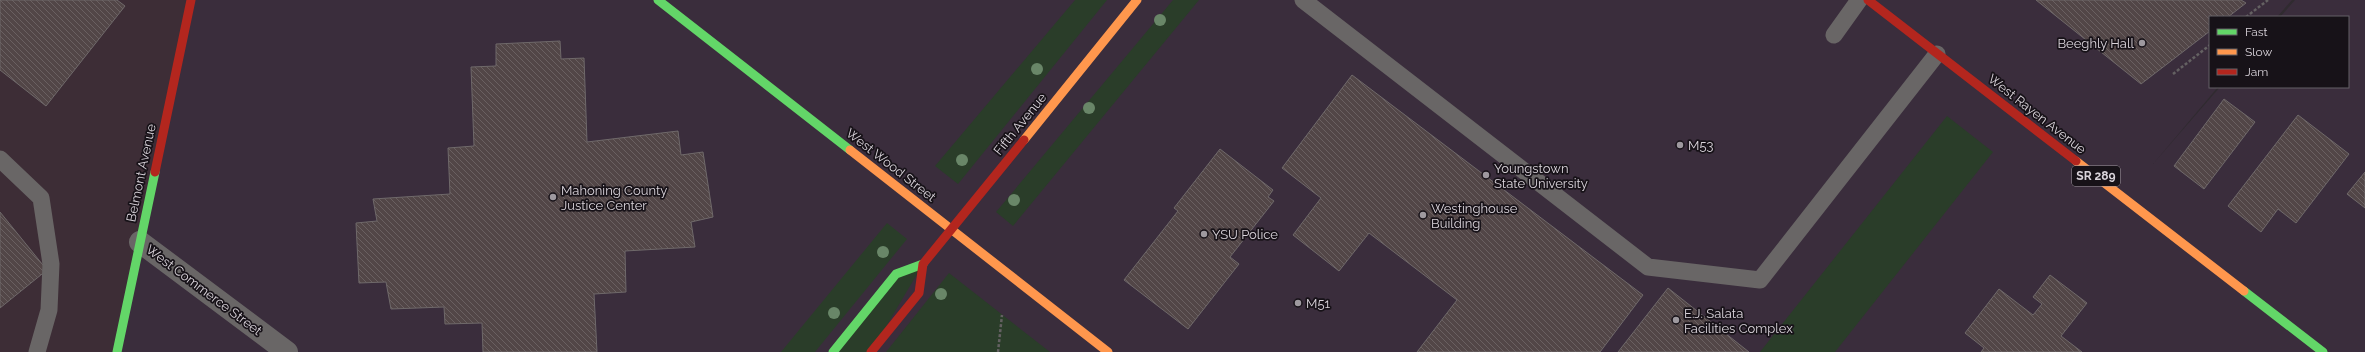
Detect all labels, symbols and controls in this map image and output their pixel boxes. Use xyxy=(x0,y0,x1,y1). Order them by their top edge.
legend xyxy=(2209,16,2349,88)
text: Fast xyxy=(2245,25,2268,39)
place label: Beeghly Hall xyxy=(2057,36,2134,51)
marker: Beeghly Hall xyxy=(2137,38,2147,48)
text: Slow xyxy=(2245,45,2272,59)
text: Jam xyxy=(2245,65,2268,79)
street label: West Rayen Avenue xyxy=(1985,71,2089,157)
street label: Fifth Avenue xyxy=(990,90,1050,158)
street label: Belmont Avenue xyxy=(123,122,159,223)
street label: West Wood Street xyxy=(843,125,939,205)
place label: M53 xyxy=(1688,138,1713,153)
marker: M53 xyxy=(1675,140,1685,150)
place label: Youngstown State University xyxy=(1494,161,1588,191)
road number: SR 289 xyxy=(2072,166,2120,186)
marker: Youngstown State University xyxy=(1481,170,1491,180)
place label: Mahoning County Justice Center xyxy=(561,183,667,213)
marker: Mahoning County Justice Center xyxy=(548,192,558,202)
place label: Westinghouse Building xyxy=(1431,201,1518,231)
marker: Westinghouse Building xyxy=(1418,210,1428,220)
place label: YSU Police xyxy=(1212,227,1278,242)
marker: YSU Police xyxy=(1199,229,1209,239)
street label: West Commerce Street xyxy=(143,242,265,339)
place label: M51 xyxy=(1306,296,1330,311)
marker: M51 xyxy=(1293,298,1303,308)
place label: E.J. Salata Facilities Complex xyxy=(1684,306,1793,336)
marker: E.J. Salata Facilities Complex xyxy=(1671,315,1681,325)

